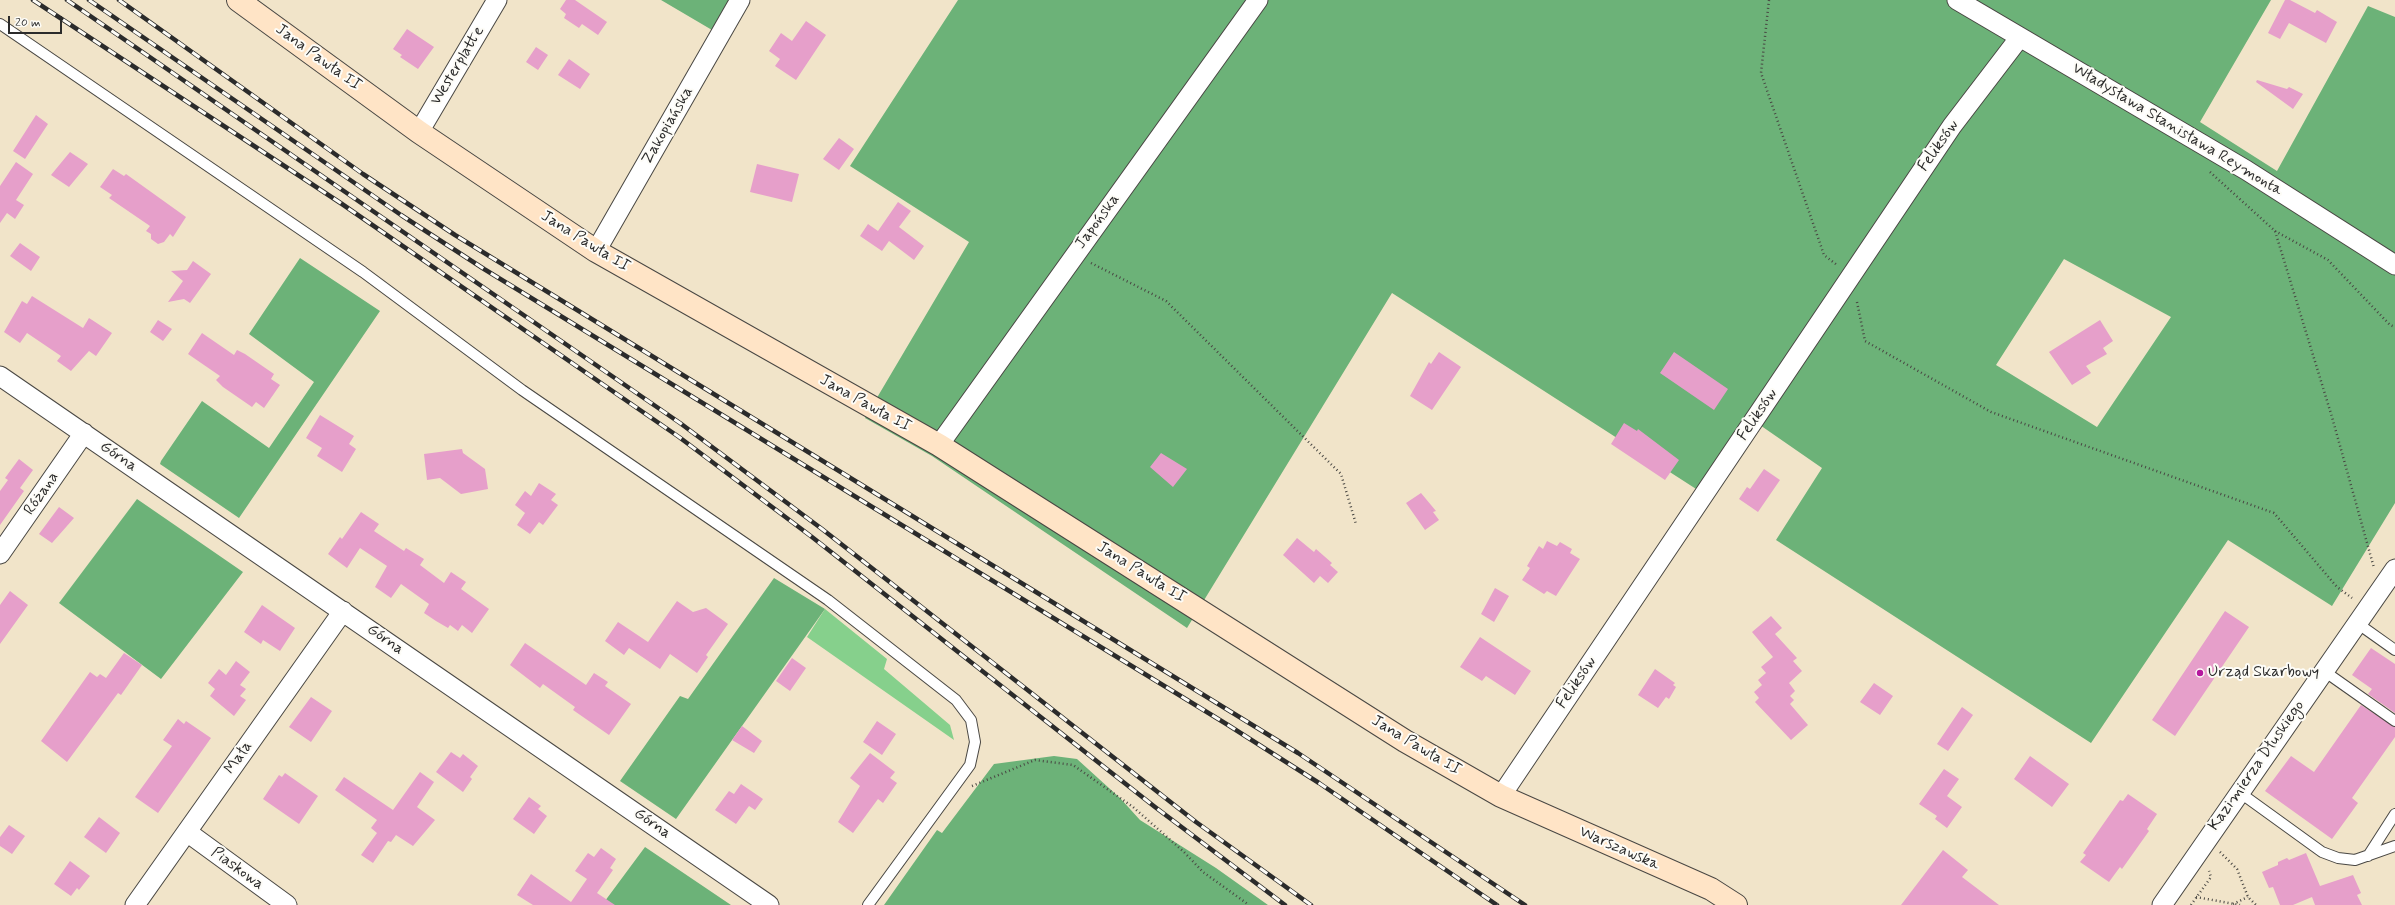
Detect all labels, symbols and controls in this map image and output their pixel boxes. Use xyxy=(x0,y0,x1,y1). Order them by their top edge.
scale bar xyxy=(10,8,64,34)
text: 20 m xyxy=(15,15,41,31)
street label: Jana Pawła II xyxy=(271,20,365,96)
street label: Westerplatte xyxy=(427,23,489,109)
street label: Władysława Stanisława Reymonta xyxy=(2068,59,2286,201)
street label: Zakopiańska xyxy=(638,84,698,168)
street label: Feliksów xyxy=(1914,116,1964,176)
street label: Japońska xyxy=(1072,191,1124,253)
street label: Jana Pawła II xyxy=(537,207,633,277)
street label: Jana Pawła II xyxy=(816,371,914,437)
street label: Feliksów xyxy=(1734,385,1782,445)
street label: Górna xyxy=(96,438,140,476)
street label: Różana xyxy=(20,469,64,519)
street label: Jana Pawła II xyxy=(1093,538,1189,608)
street label: Górna xyxy=(363,620,407,660)
street label: Feliksów xyxy=(1553,653,1601,713)
place label: Urząd Skarbowy xyxy=(2208,663,2319,683)
marker: Urząd Skarbowy xyxy=(2195,668,2205,678)
street label: Kazimierza Dłuskiego xyxy=(2205,697,2309,835)
street label: Jana Pawła II xyxy=(1368,712,1464,780)
street label: Mała xyxy=(221,738,257,778)
street label: Górna xyxy=(630,804,674,844)
street label: Warszawska xyxy=(1576,823,1662,875)
street label: Piaskowa xyxy=(207,843,267,895)

